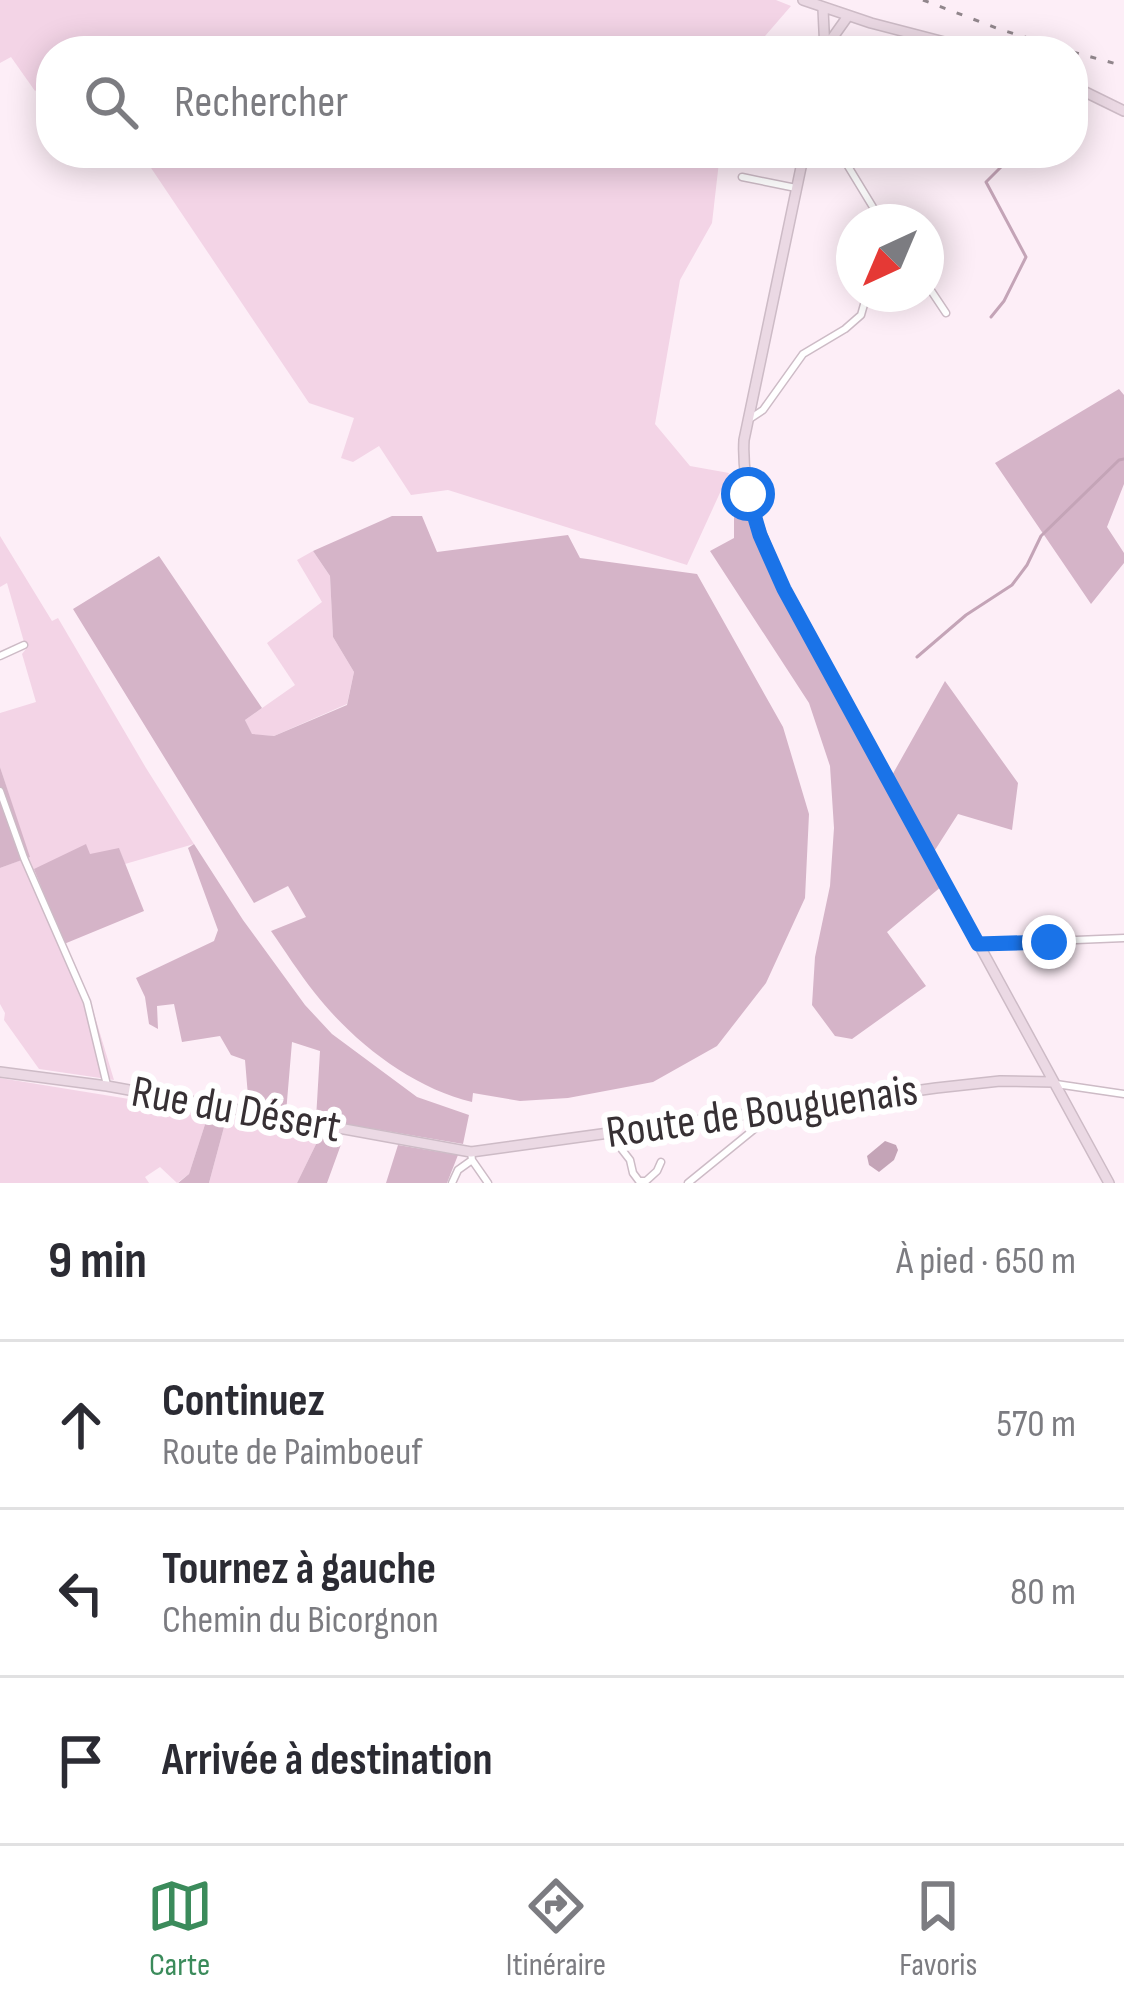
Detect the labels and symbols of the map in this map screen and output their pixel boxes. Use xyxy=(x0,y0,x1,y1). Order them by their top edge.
north arrow xyxy=(836,204,944,312)
route start xyxy=(721,467,775,521)
route end xyxy=(1022,915,1076,969)
street label: Route de Bouguenais xyxy=(603,1063,921,1161)
street label: Rue du Désert xyxy=(127,1065,345,1155)

